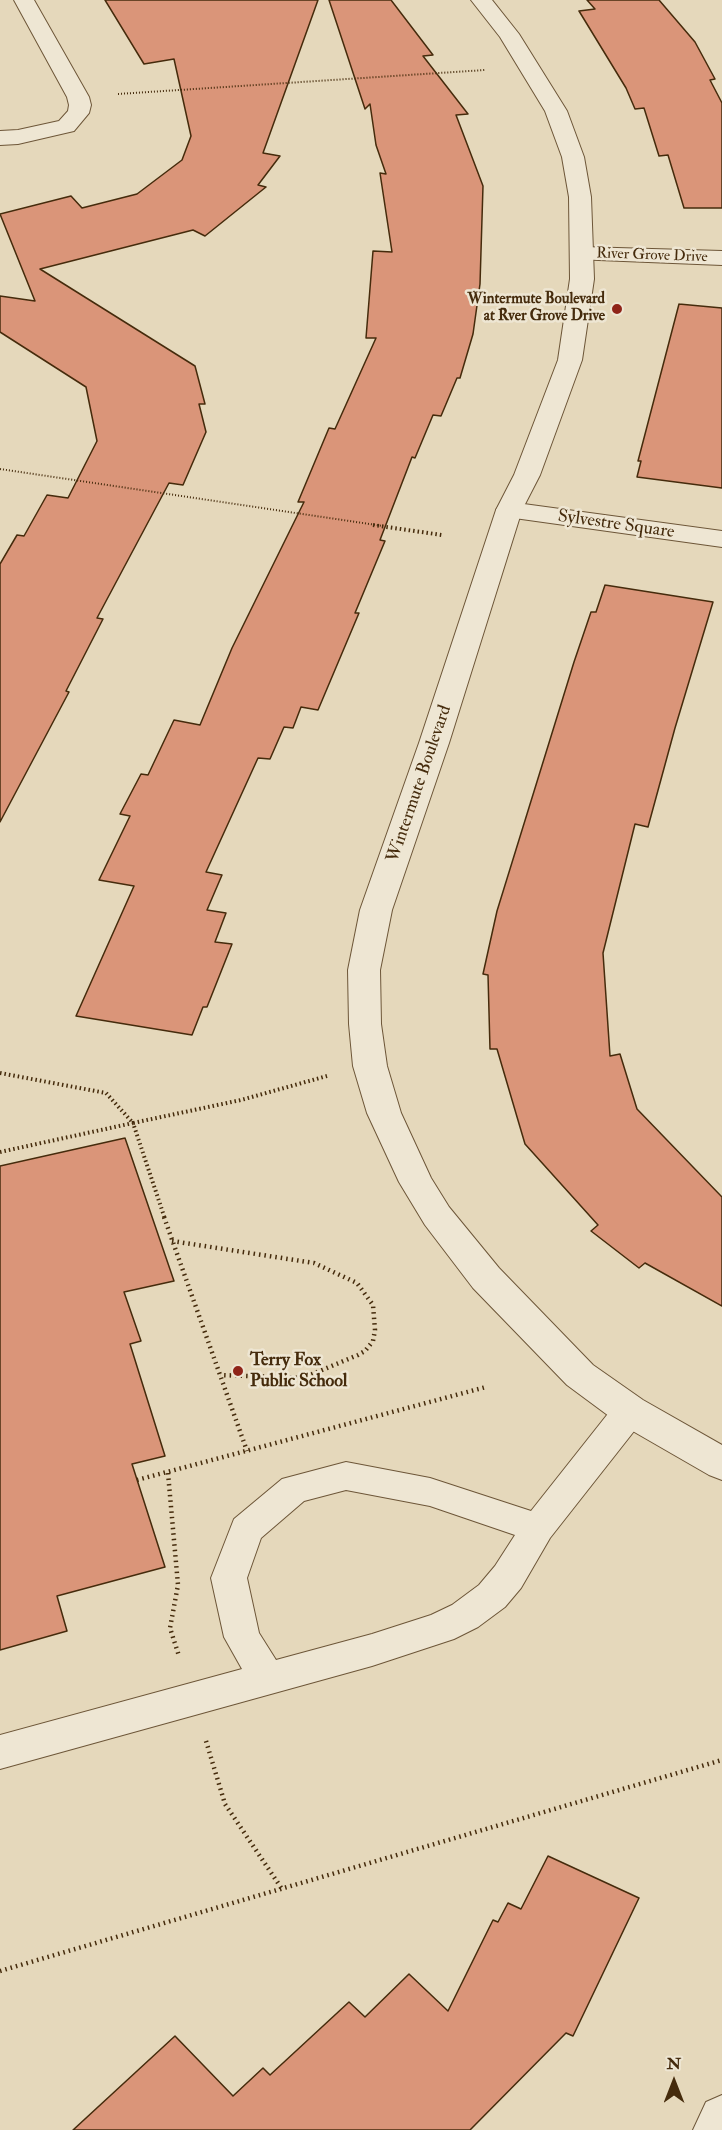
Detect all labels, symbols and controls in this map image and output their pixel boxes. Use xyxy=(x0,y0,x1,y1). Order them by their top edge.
street label: River Grove Drive xyxy=(596,245,708,267)
place label: Wintermute Boulevard at Rver Grove Drive xyxy=(468,291,605,326)
marker: Wintermute Boulevard at Rver Grove Drive xyxy=(610,302,624,316)
street label: Sylvestre Square xyxy=(556,506,676,544)
street label: Wintermute Boulevard xyxy=(383,703,457,865)
place label: Terry Fox Public School xyxy=(250,1350,347,1392)
marker: Terry Fox Public School xyxy=(231,1364,245,1378)
north arrow xyxy=(644,2052,704,2112)
text: N xyxy=(667,2054,681,2074)

